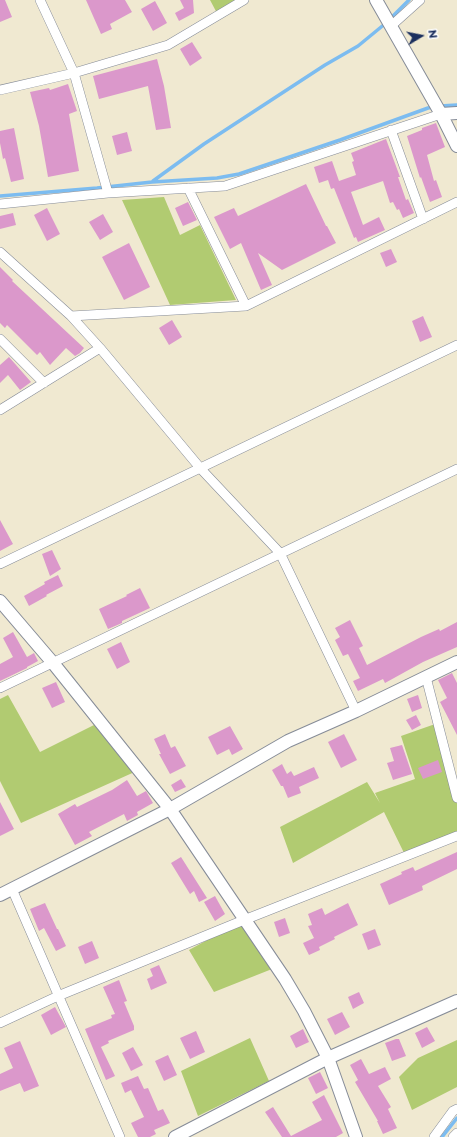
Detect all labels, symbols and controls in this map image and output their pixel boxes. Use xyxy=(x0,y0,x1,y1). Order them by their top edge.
north arrow xyxy=(401,16,441,56)
text: N xyxy=(424,28,442,40)

